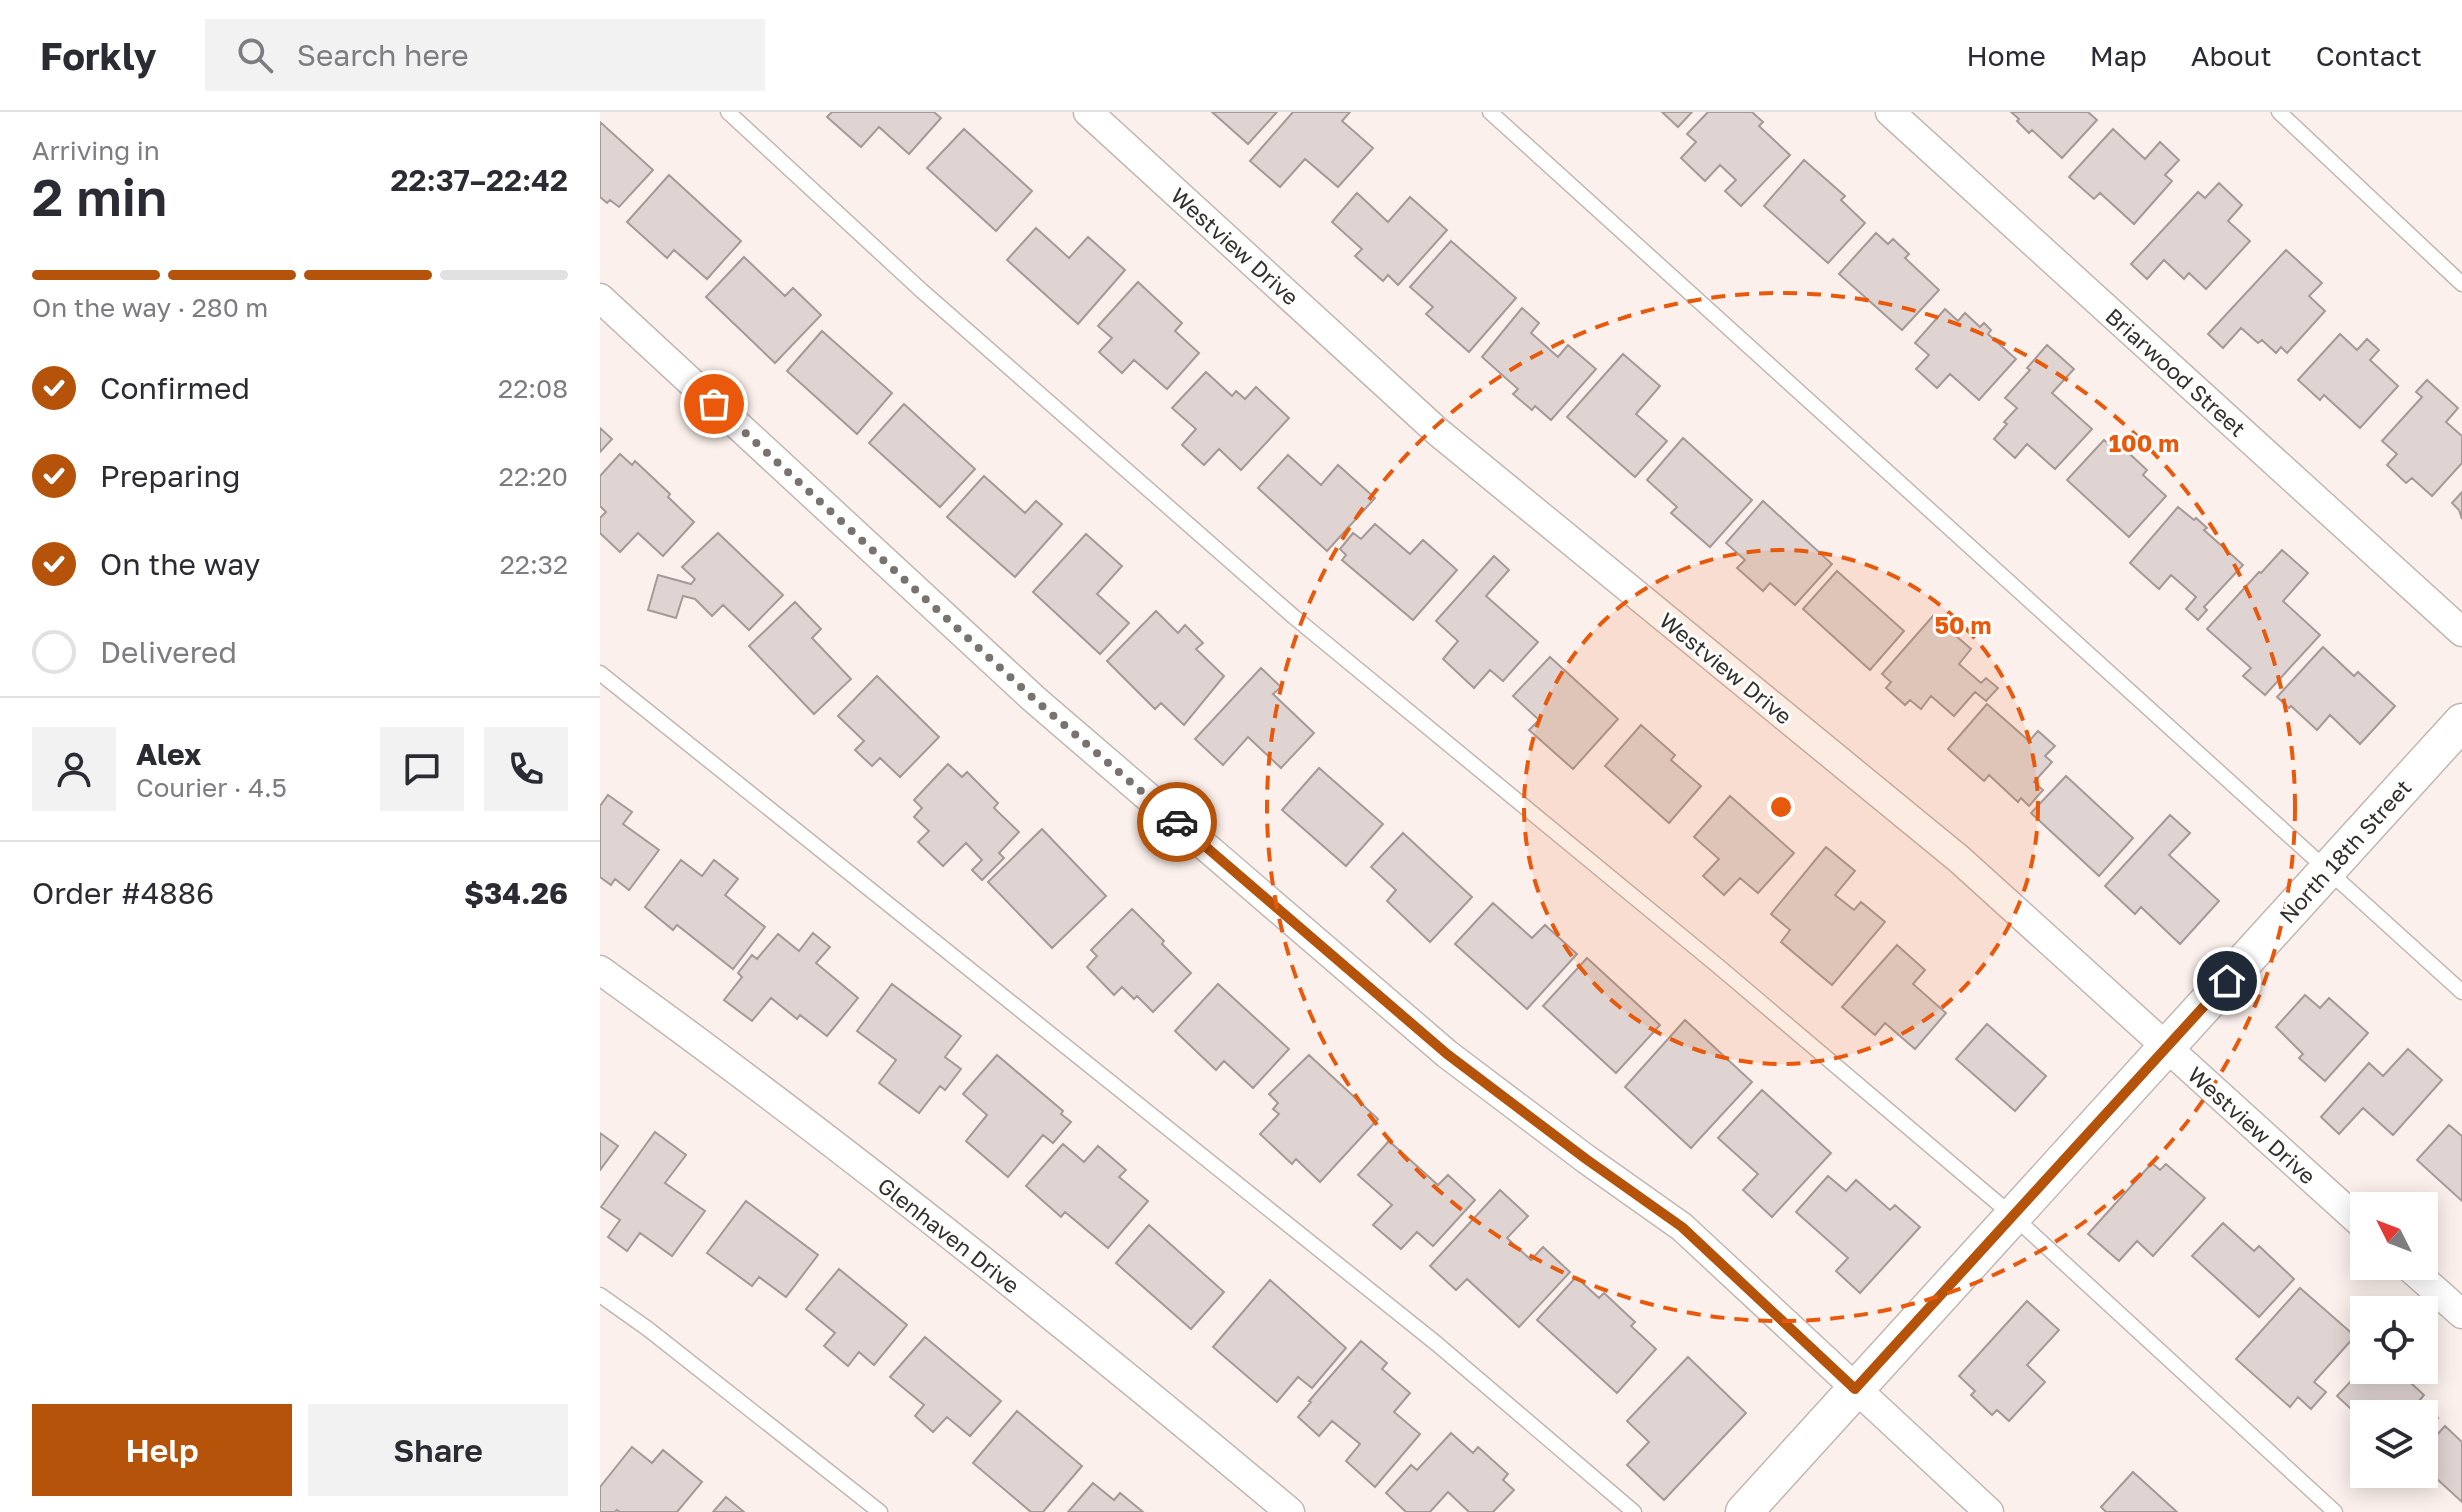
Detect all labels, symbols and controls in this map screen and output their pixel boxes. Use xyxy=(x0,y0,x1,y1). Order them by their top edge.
search box xyxy=(205,19,765,91)
text: Forkly xyxy=(40,33,157,78)
icon: search xyxy=(233,33,277,77)
text: Search here xyxy=(297,37,469,73)
text: Home xyxy=(1967,39,2046,72)
text: Map xyxy=(2090,39,2147,72)
text: About xyxy=(2191,39,2272,72)
text: Contact xyxy=(2316,39,2422,72)
text: Arriving in xyxy=(32,135,160,166)
text: 22:37–22:42 xyxy=(390,162,568,198)
text: 2 min xyxy=(32,165,167,227)
street label: Westview Drive xyxy=(1166,182,1304,310)
text: On the way · 280 m xyxy=(32,292,268,323)
street label: Briarwood Street xyxy=(2101,302,2251,442)
icon: check xyxy=(32,366,76,410)
text: Confirmed xyxy=(100,370,250,406)
pin xyxy=(680,370,748,438)
text: 22:08 xyxy=(498,373,568,404)
icon: bag xyxy=(692,382,736,426)
text: 100 m xyxy=(2109,428,2179,457)
icon: check xyxy=(32,454,76,498)
text: Preparing xyxy=(100,458,241,494)
text: 22:20 xyxy=(499,461,568,492)
icon: check xyxy=(32,542,76,586)
text: On the way xyxy=(100,546,260,582)
text: 22:32 xyxy=(500,549,568,580)
street label: Westview Drive xyxy=(1654,606,1798,730)
text: 50 m xyxy=(1934,610,1992,639)
text: Delivered xyxy=(100,634,237,670)
button: person xyxy=(32,727,116,811)
button: chat xyxy=(380,727,464,811)
button: phone xyxy=(484,727,568,811)
text: Alex xyxy=(136,736,201,772)
text: Courier · 4.5 xyxy=(136,772,287,803)
street label: North 18th Street xyxy=(2273,774,2417,928)
courier xyxy=(1137,782,1217,862)
centre of rings xyxy=(1767,793,1795,821)
icon: car xyxy=(1155,800,1199,844)
text: Order #4886 xyxy=(32,875,214,911)
text: $34.26 xyxy=(464,875,568,911)
pin xyxy=(2193,947,2261,1015)
icon: home xyxy=(2205,959,2249,1003)
street label: Westview Drive xyxy=(2183,1061,2321,1189)
street label: Glenhaven Drive xyxy=(873,1171,1025,1299)
north arrow xyxy=(2350,1192,2438,1280)
map controls xyxy=(2350,1192,2438,1488)
button: locate xyxy=(2350,1296,2438,1384)
button: layers xyxy=(2350,1400,2438,1488)
button: Help xyxy=(32,1404,292,1496)
button: Share xyxy=(308,1404,568,1496)

